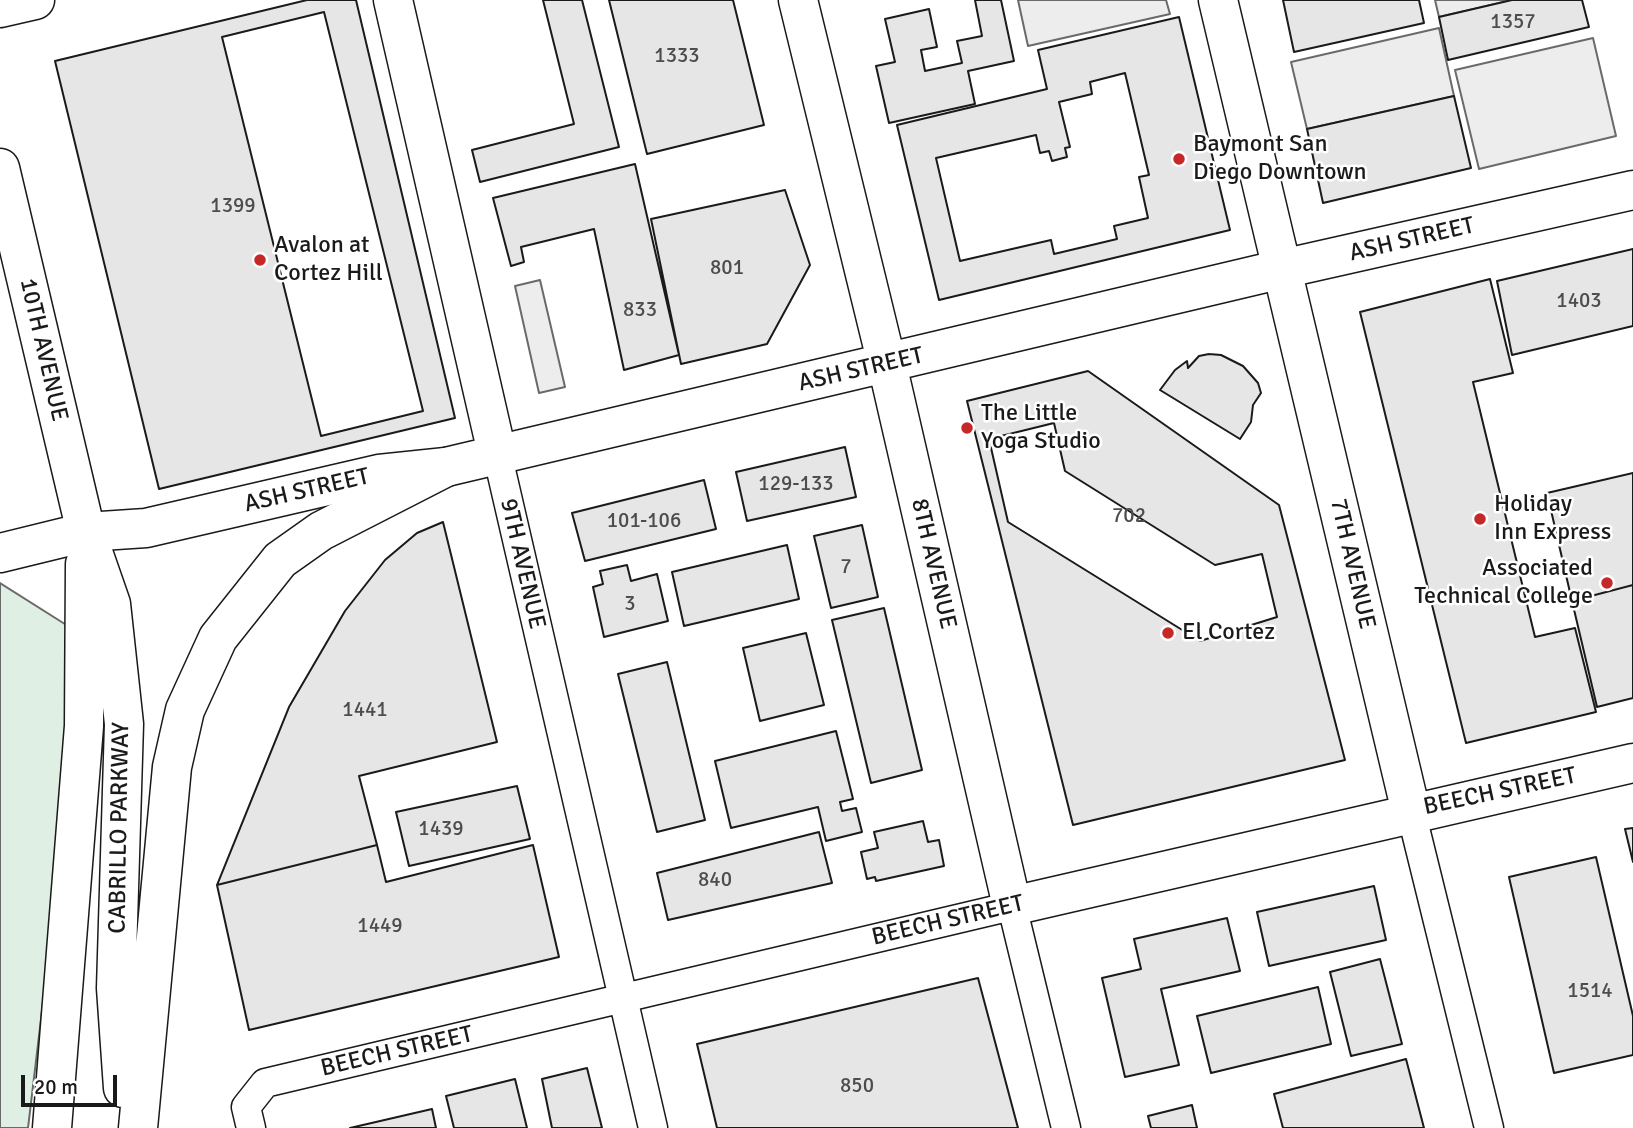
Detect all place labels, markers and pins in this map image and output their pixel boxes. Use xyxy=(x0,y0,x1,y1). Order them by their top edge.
place label: Baymont San Diego Downtown xyxy=(1193,131,1367,187)
marker: Baymont San Diego Downtown xyxy=(1171,151,1187,167)
place label: Avalon at Cortez Hill xyxy=(274,232,383,288)
marker: Avalon at Cortez Hill xyxy=(252,252,268,268)
place label: The Little Yoga Studio xyxy=(981,400,1101,456)
marker: The Little Yoga Studio xyxy=(959,420,975,436)
place label: Holiday Inn Express xyxy=(1494,491,1611,547)
marker: Holiday Inn Express xyxy=(1472,511,1488,527)
place label: Associated Technical College xyxy=(1414,555,1593,611)
marker: Associated Technical College xyxy=(1599,575,1615,591)
place label: El Cortez xyxy=(1182,619,1275,647)
marker: El Cortez xyxy=(1160,625,1176,641)

